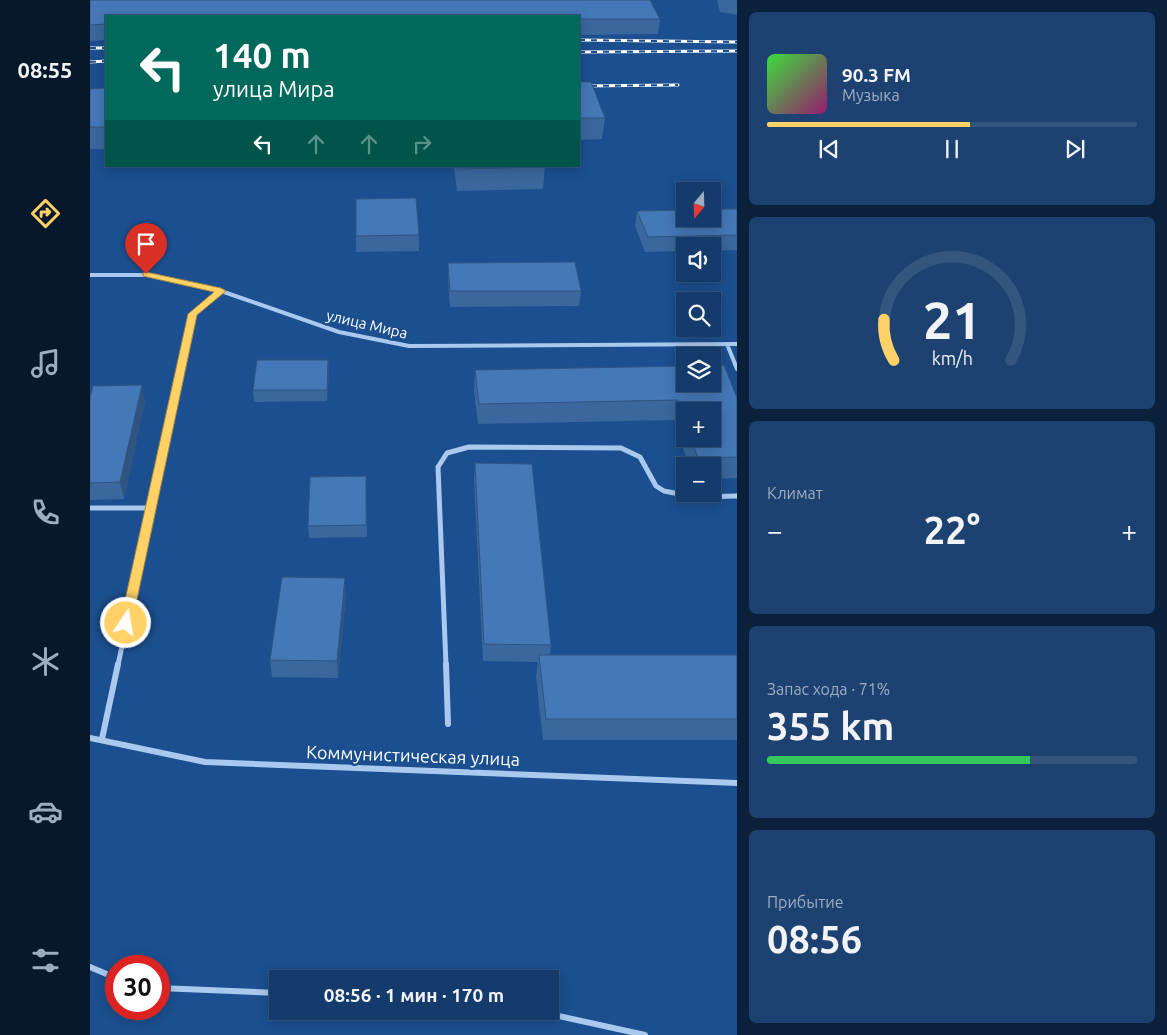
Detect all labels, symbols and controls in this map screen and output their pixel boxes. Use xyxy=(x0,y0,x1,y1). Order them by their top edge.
icon: left xyxy=(130,35,195,100)
text: 140 m xyxy=(213,35,311,75)
text: 08:55 xyxy=(17,57,73,82)
text: 90.3 FM xyxy=(842,64,911,86)
text: улица Мира xyxy=(213,76,335,101)
text: Музыка xyxy=(842,86,900,104)
icon: left xyxy=(249,130,277,158)
icon: ahead xyxy=(302,130,330,158)
icon: ahead xyxy=(355,130,383,158)
icon: right xyxy=(408,130,436,158)
icon: previous xyxy=(815,135,843,163)
icon: pause xyxy=(938,135,966,163)
icon: next xyxy=(1061,135,1089,163)
north arrow xyxy=(676,182,721,228)
map controls xyxy=(676,182,721,502)
icon: directions xyxy=(28,196,63,231)
pin xyxy=(125,223,167,274)
icon: arrive xyxy=(132,230,160,258)
button: sound xyxy=(676,237,721,282)
text: 21 xyxy=(923,291,981,349)
button: search xyxy=(676,292,721,337)
street label: улица Мира xyxy=(325,306,409,342)
icon: music xyxy=(28,346,63,381)
button: layers xyxy=(676,347,721,392)
text: km/h xyxy=(931,348,973,368)
button: + xyxy=(676,402,721,447)
button: − xyxy=(676,457,721,502)
text: Климат xyxy=(767,484,823,502)
icon: phone xyxy=(28,495,63,530)
text: 22° xyxy=(924,509,980,551)
text: − xyxy=(767,515,783,546)
text: + xyxy=(1121,515,1137,546)
position arrow xyxy=(99,596,151,648)
icon: climate xyxy=(28,644,63,679)
text: Запас хода · 71% xyxy=(767,680,890,698)
text: 355 km xyxy=(767,705,894,747)
street label: Коммунистическая улица xyxy=(306,741,520,769)
icon: car xyxy=(28,794,63,829)
text: Прибытие xyxy=(767,893,844,911)
text: 08:56 xyxy=(767,918,862,960)
icon: filters xyxy=(28,943,63,978)
speed limit sign: 30 xyxy=(105,955,170,1020)
text: 08:56 · 1 мин · 170 m xyxy=(324,984,504,1006)

